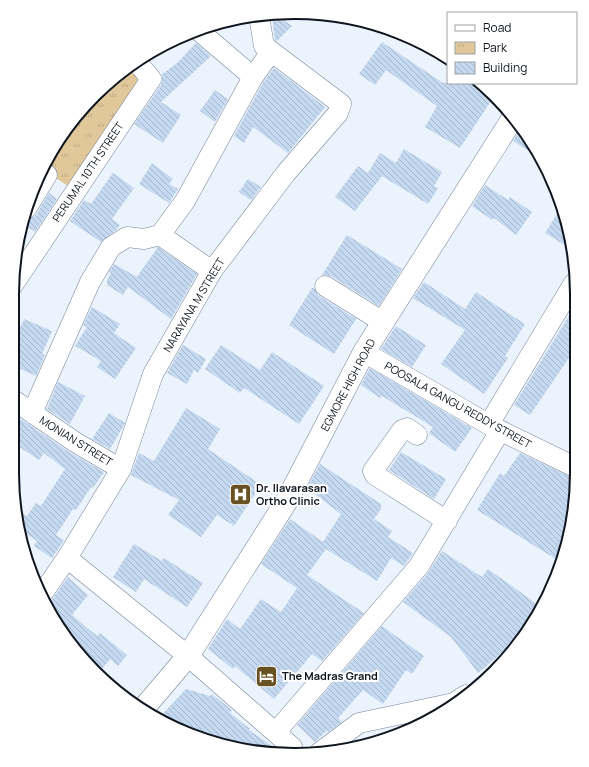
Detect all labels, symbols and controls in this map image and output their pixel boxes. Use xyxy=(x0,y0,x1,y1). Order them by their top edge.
legend xyxy=(447,12,577,84)
text: Road xyxy=(483,19,511,36)
text: Park xyxy=(483,39,508,56)
text: Building xyxy=(483,59,527,76)
street label: PERUMAL 10TH STREET xyxy=(48,118,127,225)
street label: NARAYANA M STREET xyxy=(159,254,228,355)
street label: EGMORE HIGH ROAD xyxy=(317,336,378,434)
street label: POOSALA GANGU REDDY STREET xyxy=(382,358,535,452)
street label: MONIAN STREET xyxy=(37,412,116,469)
place label: Dr. Ilavarasan Ortho Clinic xyxy=(256,480,327,508)
hospital icon: Dr. Ilavarasan Ortho Clinic xyxy=(228,481,254,507)
hotel icon: The Madras Grand xyxy=(254,663,280,689)
place label: The Madras Grand xyxy=(282,668,378,683)

